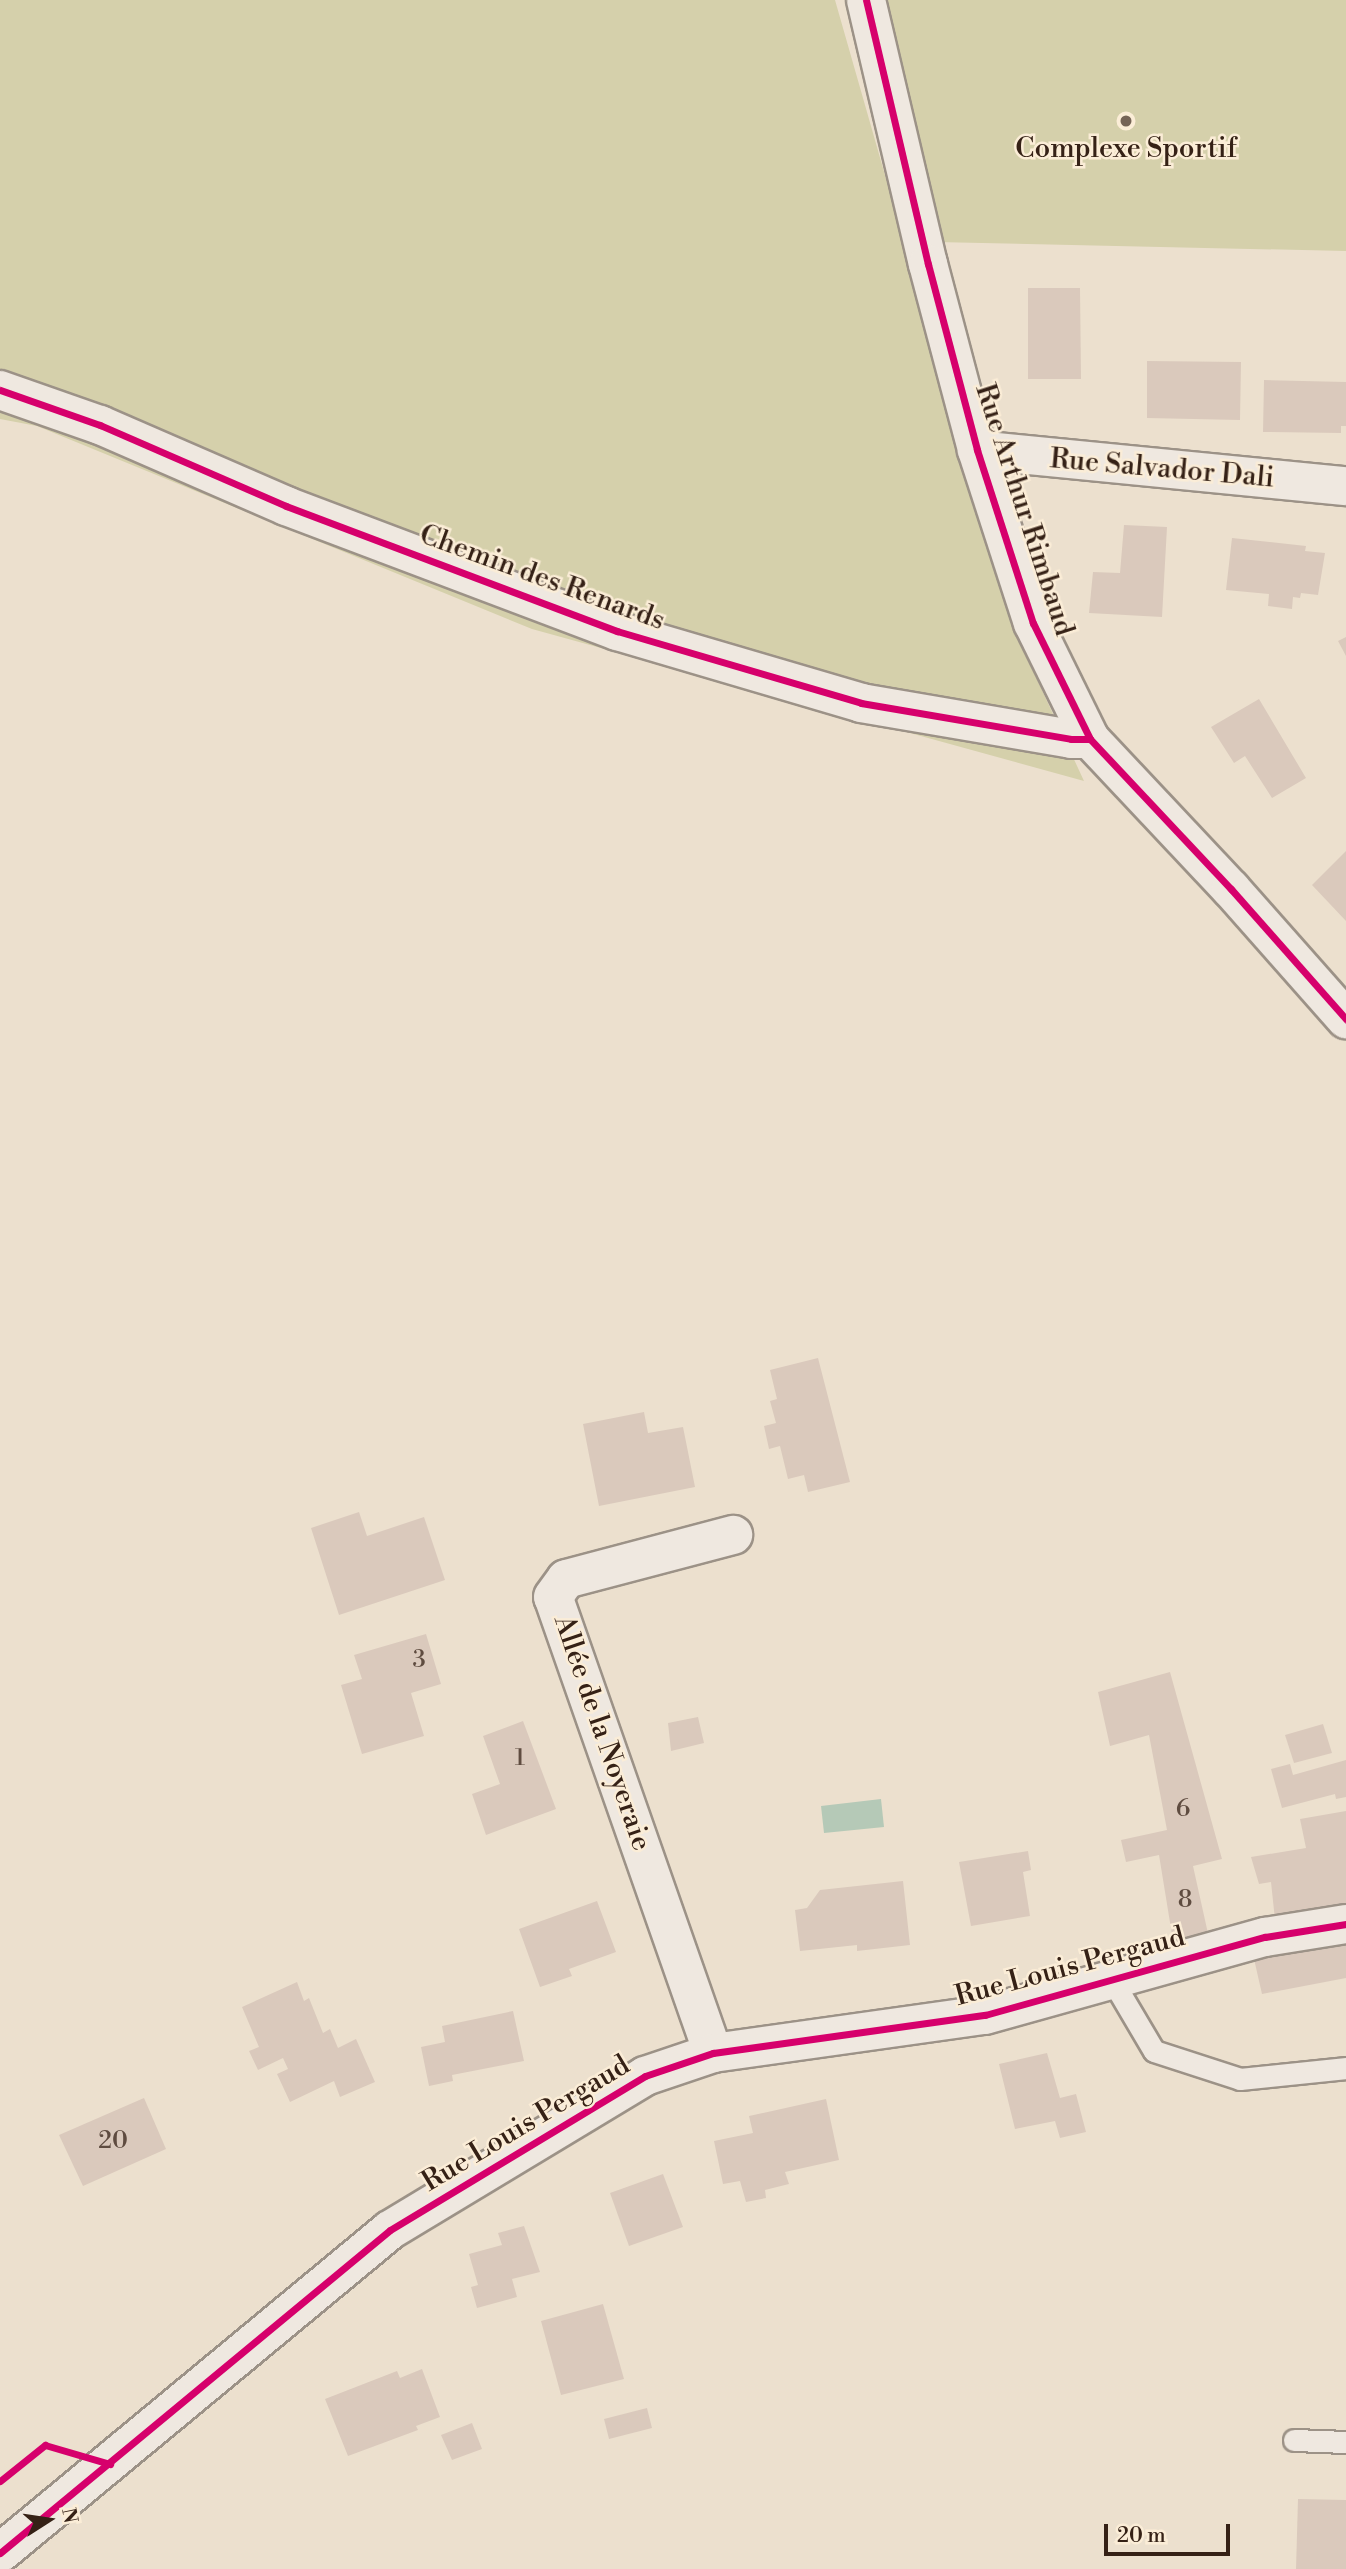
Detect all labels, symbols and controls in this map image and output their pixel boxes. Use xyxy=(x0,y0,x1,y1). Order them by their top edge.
marker: Complexe Sportif xyxy=(1118,113,1134,129)
place label: Complexe Sportif xyxy=(1015,132,1237,166)
street label: Rue Arthur Rimbaud xyxy=(967,380,1081,640)
street label: Rue Salvador Dali xyxy=(1049,442,1275,496)
street label: Chemin des Renards xyxy=(415,518,669,638)
street label: Allée de la Noyeraie xyxy=(546,1611,658,1855)
house number: 3 xyxy=(412,1647,426,1675)
house number: 1 xyxy=(515,1745,525,1773)
house number: 6 xyxy=(1176,1796,1190,1824)
house number: 8 xyxy=(1178,1887,1192,1915)
street label: Rue Louis Pergaud xyxy=(951,1920,1189,2014)
street label: Rue Louis Pergaud xyxy=(416,2049,636,2199)
house number: 20 xyxy=(98,2128,128,2156)
north arrow xyxy=(14,2485,84,2555)
text: N xyxy=(56,2506,83,2525)
scale bar xyxy=(1108,2510,1234,2554)
text: 20 m xyxy=(1117,2523,1166,2549)

